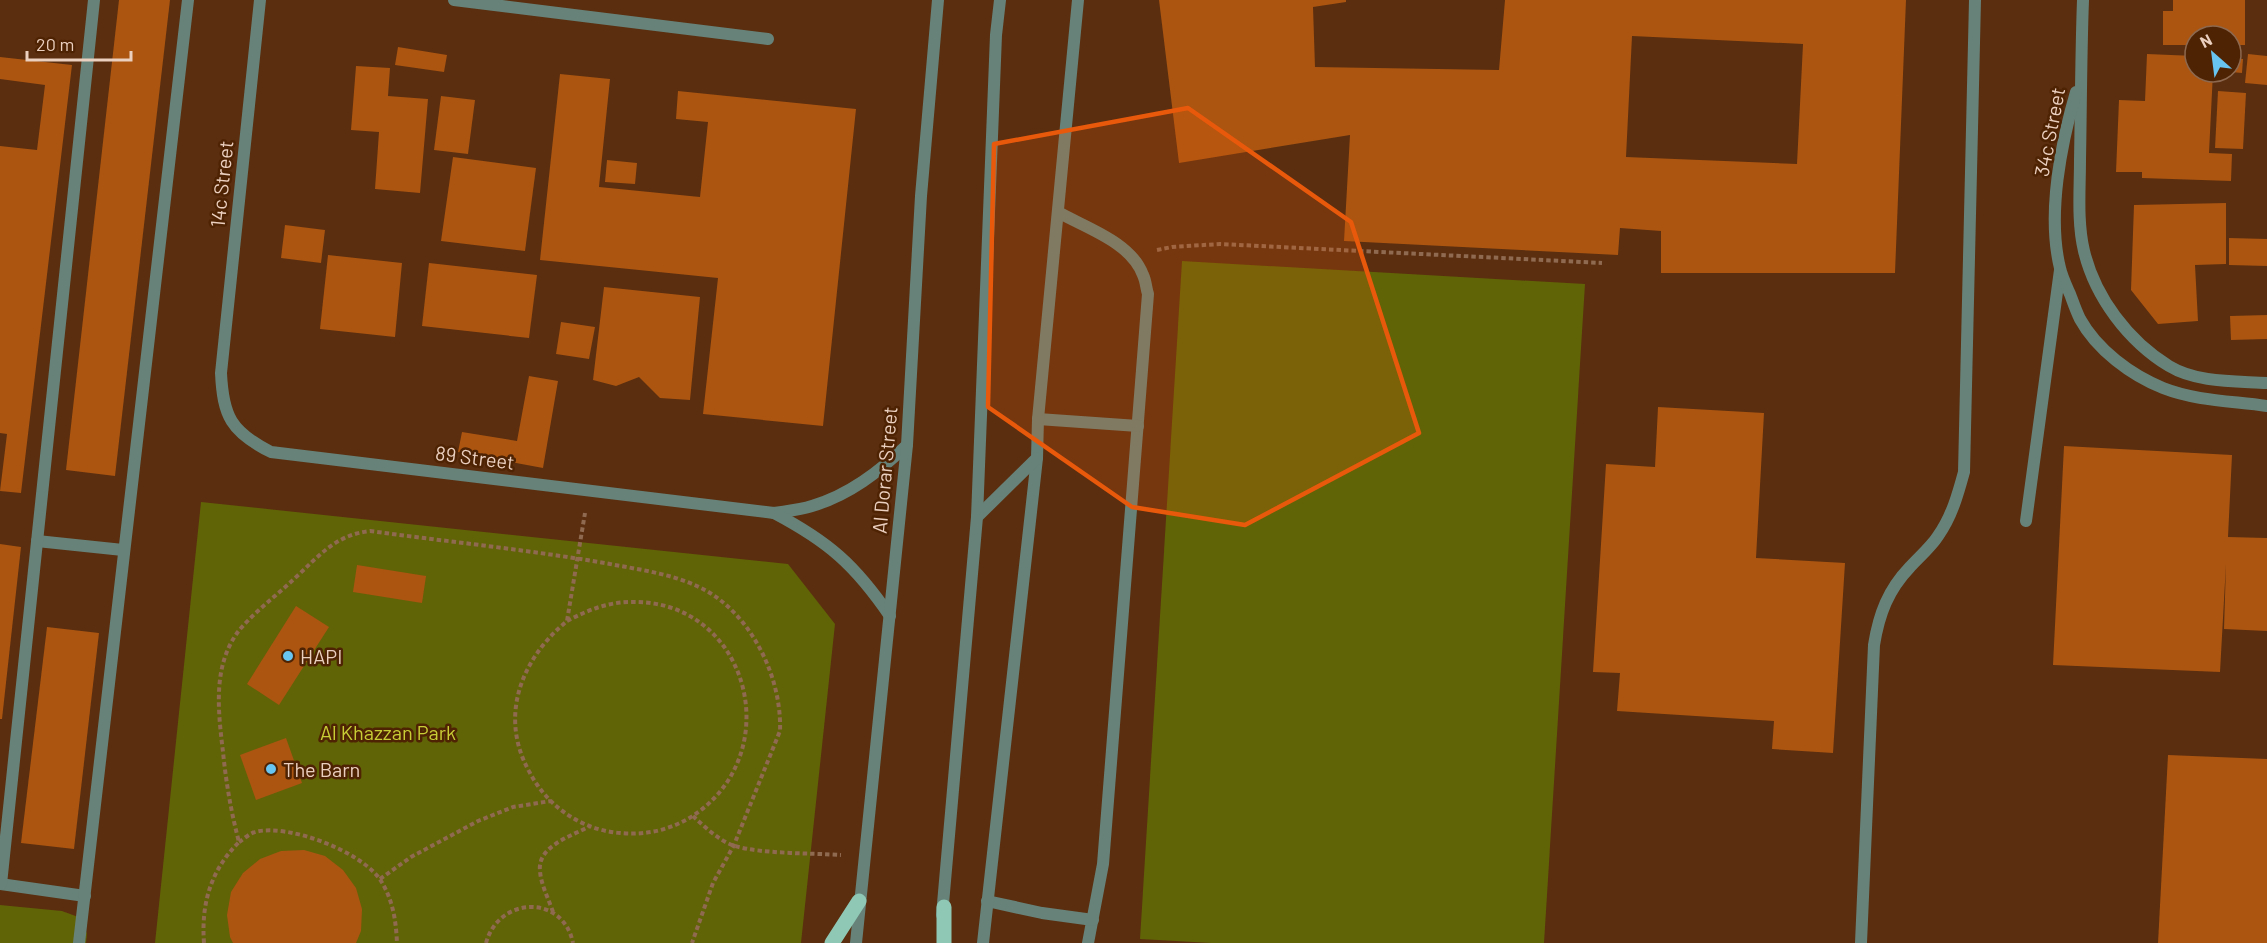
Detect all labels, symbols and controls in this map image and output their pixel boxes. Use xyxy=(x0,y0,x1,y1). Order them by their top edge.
scale bar xyxy=(27,24,130,62)
north arrow xyxy=(2183,24,2243,84)
text: N xyxy=(2197,29,2215,51)
text: 20 m xyxy=(36,33,74,55)
street label: 34c Street xyxy=(2029,85,2069,179)
street label: 14c Street xyxy=(205,139,237,229)
street label: Al Dorar Street xyxy=(866,406,902,534)
street label: 89 Street xyxy=(434,440,516,474)
place label: HAPI xyxy=(300,644,342,668)
marker: HAPI xyxy=(281,649,295,663)
park label: Al Khazzan Park xyxy=(320,720,456,744)
place label: The Barn xyxy=(283,757,360,781)
marker: The Barn xyxy=(264,762,278,776)

